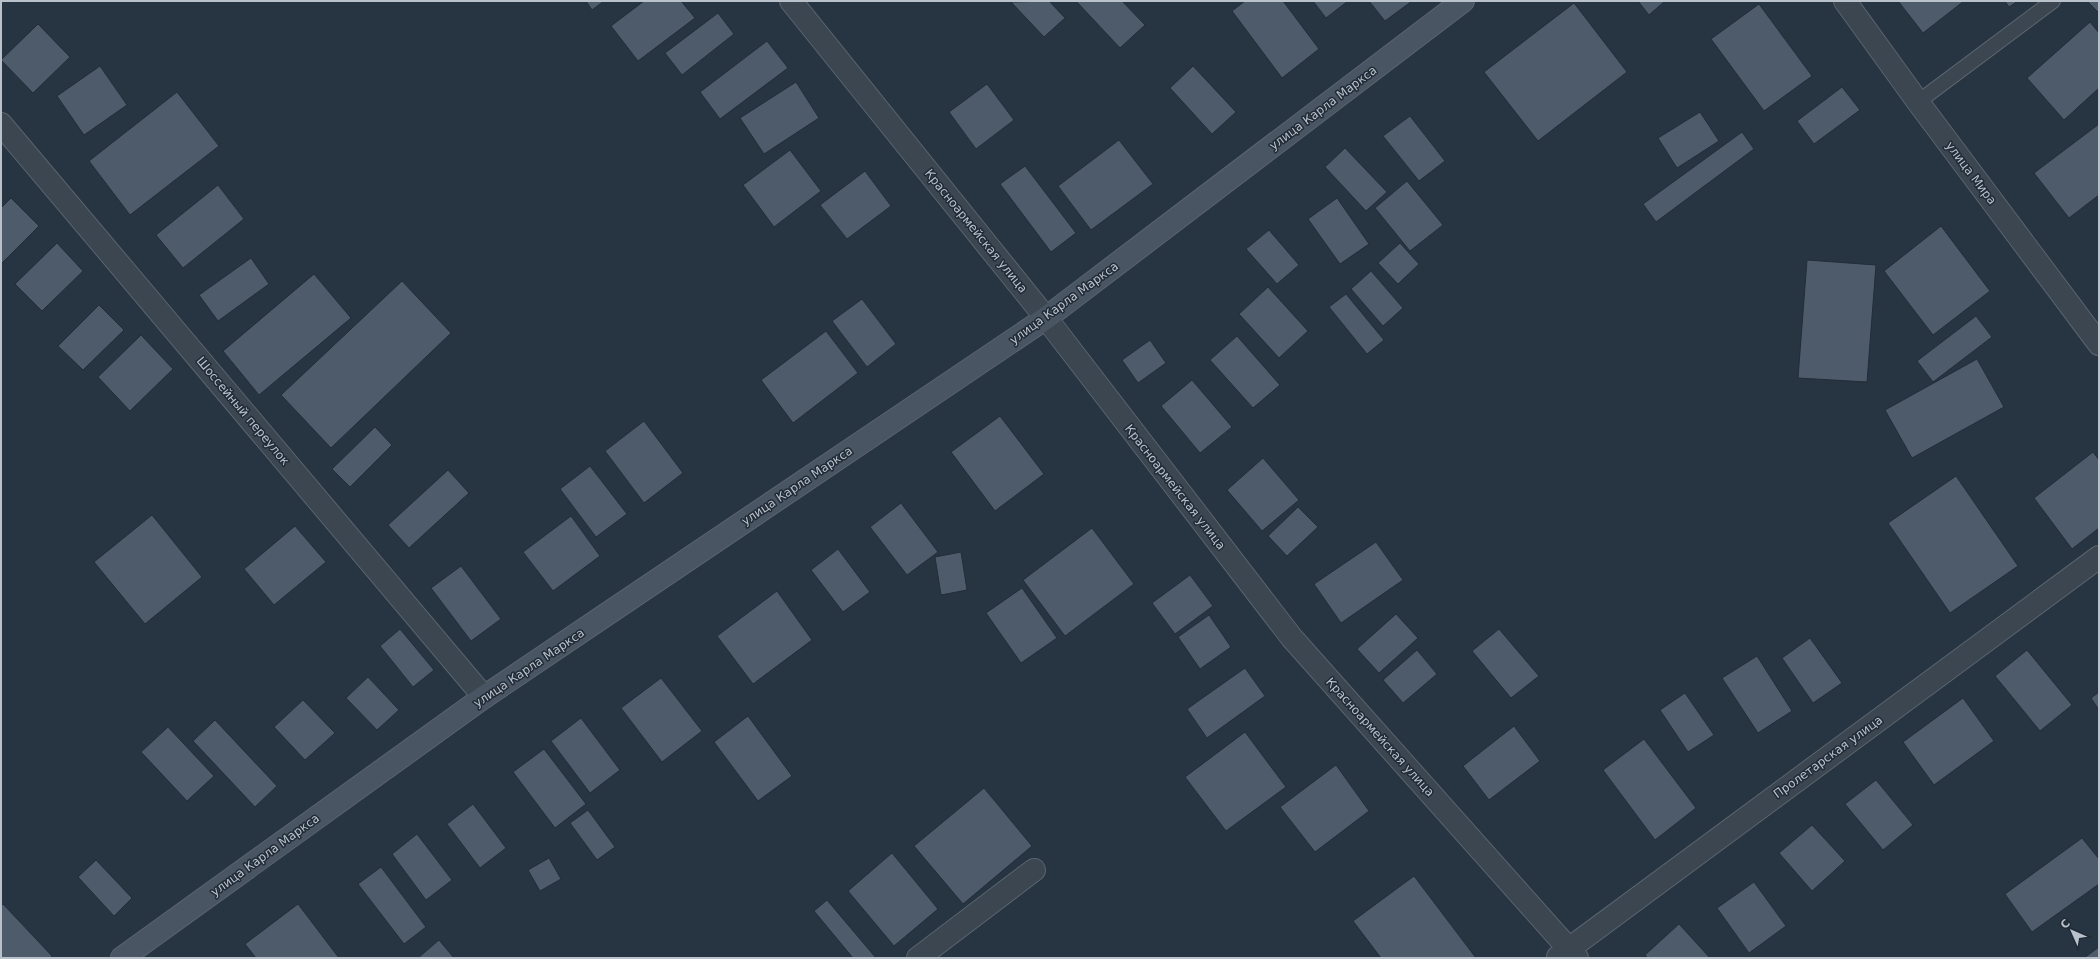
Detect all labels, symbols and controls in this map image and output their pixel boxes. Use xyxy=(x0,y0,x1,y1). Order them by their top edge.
street label: улица Карла Маркса xyxy=(1267,63,1379,153)
street label: улица Мира xyxy=(1943,139,1999,207)
street label: Красноармейская улица xyxy=(922,166,1030,296)
street label: улица Карла Маркса xyxy=(1007,259,1121,347)
street label: Шоссейный переулок xyxy=(194,354,292,468)
street label: Красноармейская улица xyxy=(1122,422,1228,552)
street label: улица Карла Маркса xyxy=(739,444,855,528)
street label: улица Карла Маркса xyxy=(471,626,587,710)
street label: Красноармейская улица xyxy=(1323,675,1437,799)
street label: Пролетарская улица xyxy=(1771,713,1885,801)
street label: улица Карла Маркса xyxy=(208,811,322,899)
north arrow xyxy=(2052,911,2092,951)
text: С xyxy=(2058,917,2073,932)

